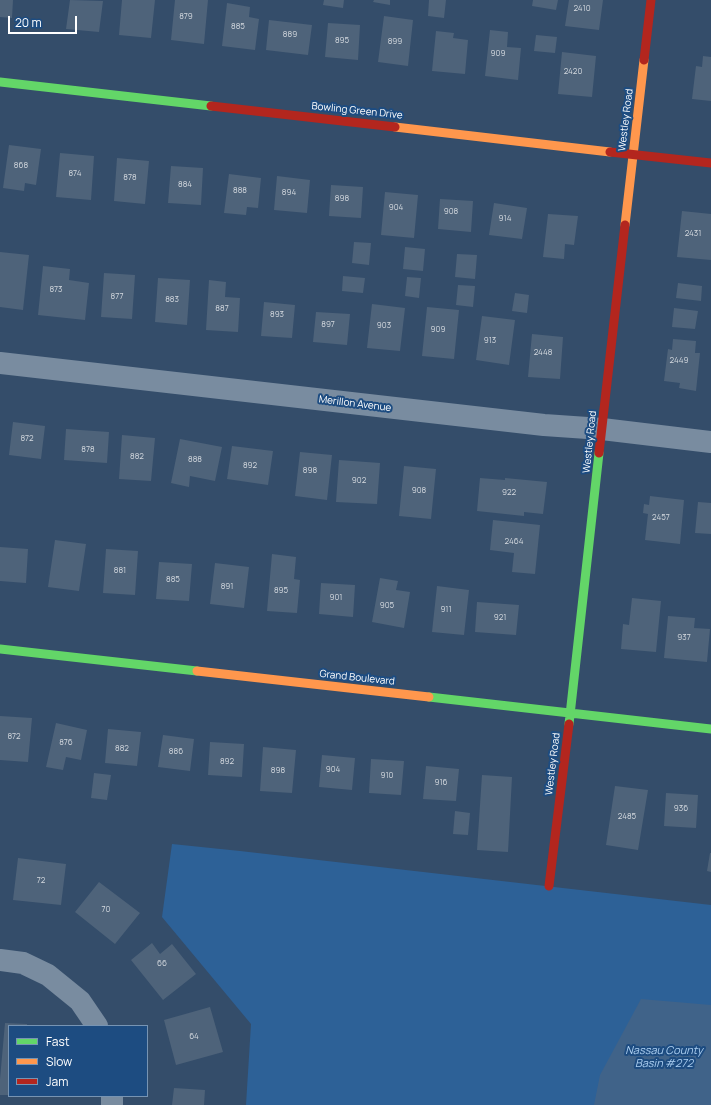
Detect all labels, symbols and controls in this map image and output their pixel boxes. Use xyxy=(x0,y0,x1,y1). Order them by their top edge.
house number: 2410 xyxy=(573,4,591,14)
scale bar xyxy=(10,8,79,34)
house number: 879 xyxy=(179,12,193,22)
text: 20 m xyxy=(15,14,42,31)
house number: 885 xyxy=(231,22,245,32)
house number: 889 xyxy=(283,30,297,40)
house number: 895 xyxy=(335,36,349,46)
house number: 899 xyxy=(388,37,402,47)
house number: 909 xyxy=(491,49,505,59)
house number: 2420 xyxy=(564,67,582,77)
street label: Westley Road xyxy=(616,88,636,152)
street label: Bowling Green Drive xyxy=(311,100,403,122)
house number: 868 xyxy=(14,161,28,171)
house number: 874 xyxy=(68,169,82,179)
house number: 878 xyxy=(123,173,137,183)
house number: 884 xyxy=(178,180,192,190)
house number: 888 xyxy=(233,186,247,196)
house number: 894 xyxy=(282,188,296,198)
house number: 898 xyxy=(335,194,349,204)
house number: 904 xyxy=(389,203,403,213)
house number: 908 xyxy=(444,207,458,217)
house number: 914 xyxy=(499,214,511,224)
house number: 2431 xyxy=(685,229,701,239)
house number: 873 xyxy=(49,285,63,295)
house number: 877 xyxy=(111,292,123,302)
house number: 883 xyxy=(165,295,179,305)
house number: 887 xyxy=(215,304,229,314)
house number: 893 xyxy=(270,310,284,320)
house number: 897 xyxy=(321,320,335,330)
house number: 903 xyxy=(377,321,391,331)
house number: 909 xyxy=(431,325,445,335)
house number: 913 xyxy=(484,336,496,346)
house number: 2448 xyxy=(534,348,552,358)
house number: 2449 xyxy=(670,356,688,366)
street label: Merillon Avenue xyxy=(318,394,392,414)
street label: Westley Road xyxy=(581,410,599,474)
house number: 872 xyxy=(20,434,34,444)
house number: 878 xyxy=(81,445,95,455)
house number: 882 xyxy=(130,452,144,462)
house number: 888 xyxy=(188,455,202,465)
house number: 892 xyxy=(243,461,257,471)
house number: 898 xyxy=(303,466,317,476)
house number: 902 xyxy=(352,476,366,486)
house number: 908 xyxy=(412,486,426,496)
house number: 922 xyxy=(502,488,516,498)
house number: 2457 xyxy=(652,513,670,523)
house number: 2464 xyxy=(505,537,523,547)
house number: 881 xyxy=(114,566,126,576)
house number: 885 xyxy=(166,575,180,585)
house number: 891 xyxy=(221,582,233,592)
house number: 895 xyxy=(274,586,288,596)
house number: 901 xyxy=(330,593,342,603)
house number: 905 xyxy=(380,601,394,611)
house number: 911 xyxy=(440,605,452,615)
house number: 921 xyxy=(494,613,506,623)
house number: 937 xyxy=(677,633,691,643)
street label: Grand Boulevard xyxy=(319,668,395,688)
house number: 872 xyxy=(7,732,21,742)
street label: Westley Road xyxy=(543,732,563,796)
house number: 876 xyxy=(59,738,73,748)
house number: 882 xyxy=(115,744,129,754)
house number: 886 xyxy=(169,747,183,757)
house number: 892 xyxy=(220,757,234,767)
house number: 904 xyxy=(326,765,340,775)
house number: 898 xyxy=(271,766,285,776)
house number: 910 xyxy=(381,771,393,781)
house number: 916 xyxy=(434,778,448,788)
house number: 936 xyxy=(674,804,688,814)
house number: 2485 xyxy=(618,812,636,822)
house number: 72 xyxy=(37,876,45,886)
house number: 70 xyxy=(102,905,110,915)
house number: 66 xyxy=(157,959,167,969)
legend xyxy=(8,1025,148,1097)
house number: 64 xyxy=(189,1032,199,1042)
text: Fast xyxy=(46,1033,70,1050)
water label: Nassau County Basin #272 xyxy=(625,1044,703,1070)
text: Slow xyxy=(46,1053,72,1070)
text: Jam xyxy=(46,1073,68,1090)

